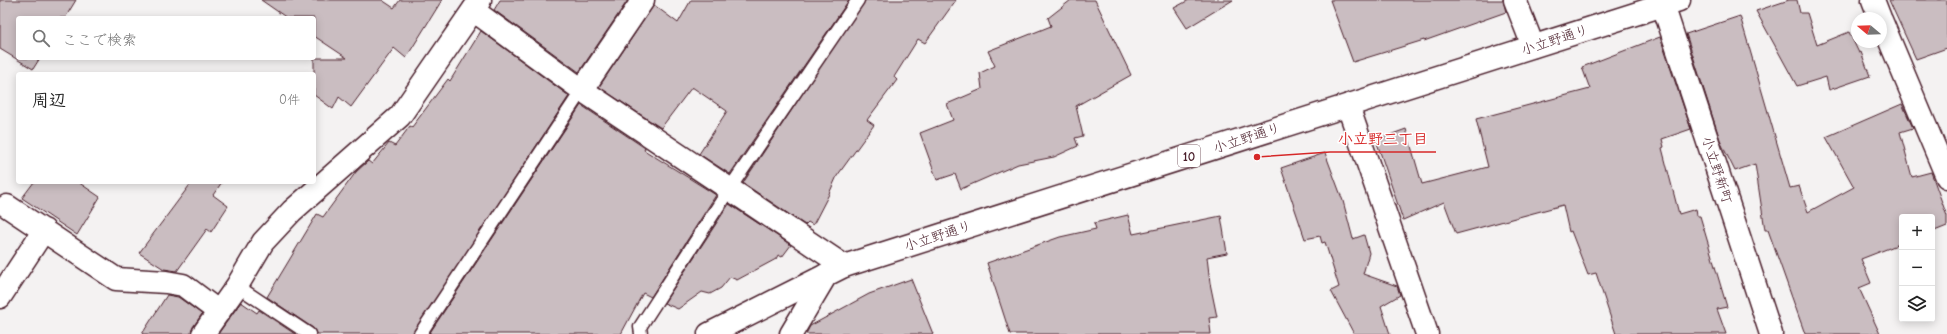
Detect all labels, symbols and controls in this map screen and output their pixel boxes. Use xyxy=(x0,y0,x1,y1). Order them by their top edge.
north arrow xyxy=(1851,12,1887,48)
search box xyxy=(16,16,316,60)
street label: 小立野通り xyxy=(1519,21,1591,59)
icon: search xyxy=(30,27,52,49)
text: ここで検索 xyxy=(62,31,137,49)
text: 周辺 xyxy=(32,91,66,110)
text: 0件 xyxy=(279,92,300,107)
street label: 小立野通り xyxy=(1211,119,1283,157)
callout: 小立野三丁目 xyxy=(1330,125,1436,152)
text: 小立野三丁目 xyxy=(1338,130,1428,148)
street label: 小立野新町 xyxy=(1698,134,1736,206)
road number: 10 xyxy=(1178,145,1200,167)
map controls xyxy=(1899,214,1935,322)
button: + xyxy=(1899,214,1935,250)
street label: 小立野通り xyxy=(902,217,974,255)
button: − xyxy=(1899,250,1935,286)
button: layers xyxy=(1899,286,1935,322)

